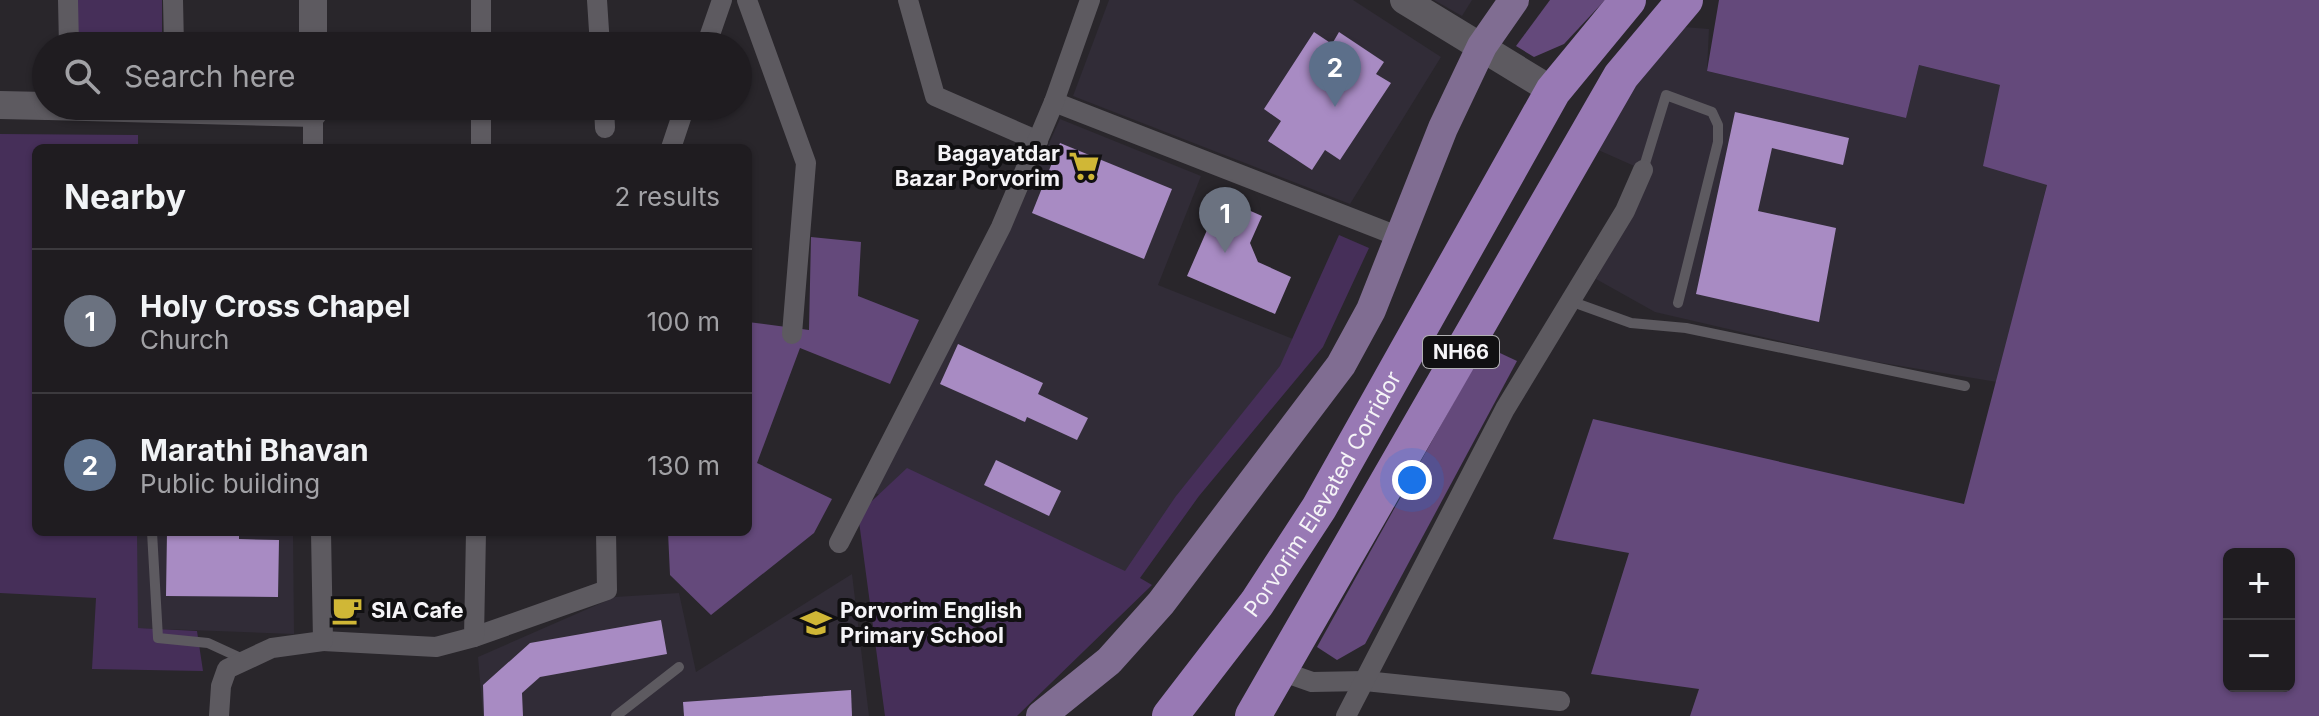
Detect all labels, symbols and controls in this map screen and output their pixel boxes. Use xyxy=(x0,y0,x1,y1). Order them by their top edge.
search box xyxy=(32,32,752,120)
pin: 2 xyxy=(1309,41,1361,107)
icon: search xyxy=(60,54,104,98)
text: Search here xyxy=(124,58,296,94)
place label: Bagayatdar Bazar Porvorim xyxy=(895,140,1060,191)
supermarket icon: Bagayatdar Bazar Porvorim xyxy=(1067,149,1101,183)
text: Nearby xyxy=(64,176,186,217)
text: 2 results xyxy=(615,181,720,212)
pin: 1 xyxy=(1199,187,1251,253)
text: Holy Cross Chapel xyxy=(140,288,410,324)
text: 1 xyxy=(84,306,96,337)
text: 100 m xyxy=(647,306,720,337)
text: Church xyxy=(140,324,229,355)
road number: NH66 xyxy=(1423,336,1499,368)
street label: Porvorim Elevated Corridor xyxy=(1238,366,1406,622)
text: Marathi Bhavan xyxy=(140,432,369,468)
text: 2 xyxy=(82,450,98,481)
text: 130 m xyxy=(647,450,720,481)
your location xyxy=(1392,460,1432,500)
text: Public building xyxy=(140,468,320,499)
map controls xyxy=(2223,548,2295,692)
button: + xyxy=(2223,548,2295,620)
cafe icon: SIA Cafe xyxy=(330,593,364,627)
place label: SIA Cafe xyxy=(371,597,464,623)
place label: Porvorim English Primary School xyxy=(840,597,1022,648)
school or university icon: Porvorim English Primary School xyxy=(799,606,833,640)
button: − xyxy=(2223,620,2295,692)

